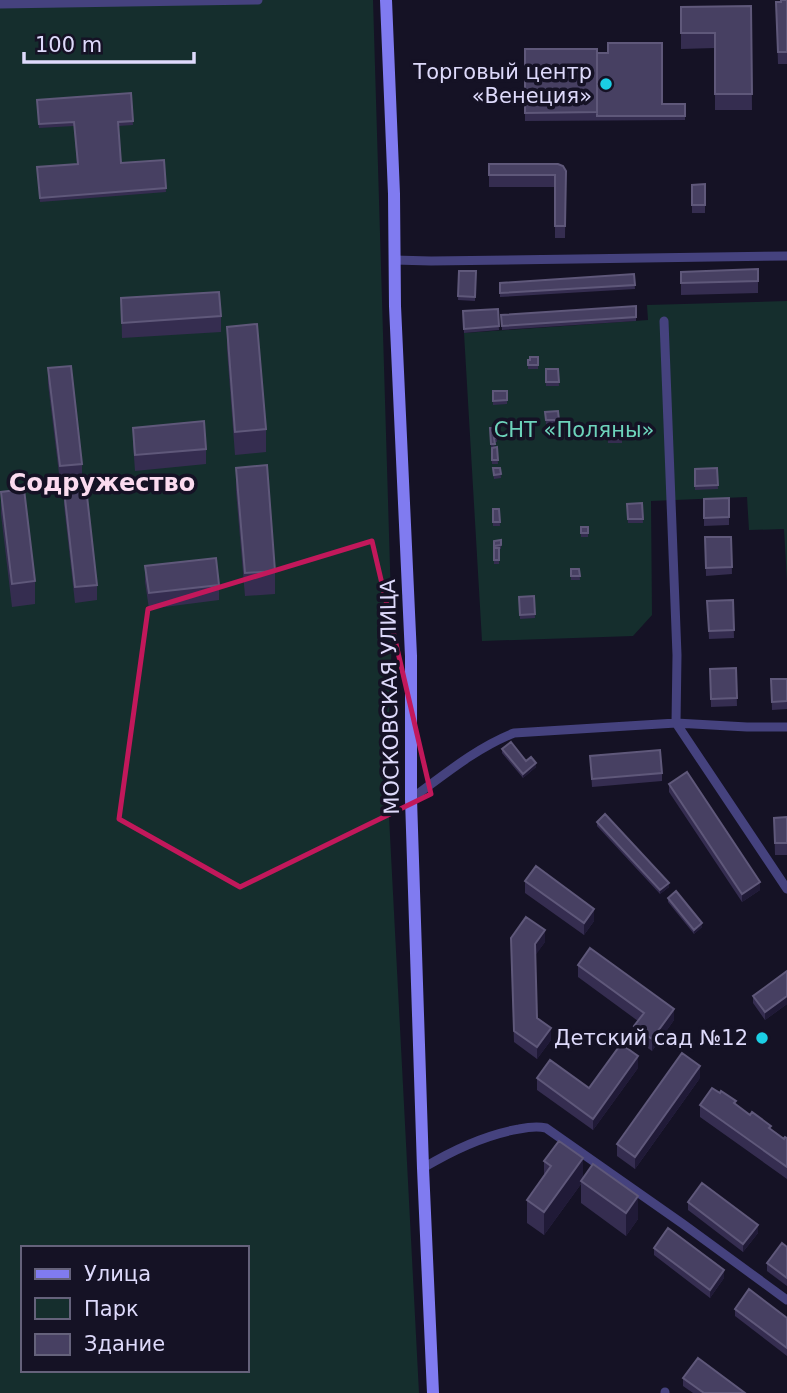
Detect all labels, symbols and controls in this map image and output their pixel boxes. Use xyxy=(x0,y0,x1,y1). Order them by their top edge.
scale bar xyxy=(24,21,194,65)
text: 100 m xyxy=(35,33,102,57)
place label: Торговый центр «Венеция» xyxy=(412,60,592,108)
marker: Торговый центр «Венеция» xyxy=(598,76,614,92)
park label: СНТ «Поляны» xyxy=(494,418,654,442)
district label: Содружество xyxy=(9,469,195,497)
street label: МОСКОВСКАЯ УЛИЦА xyxy=(376,579,404,815)
place label: Детский сад №12 xyxy=(554,1026,748,1050)
marker: Детский сад №12 xyxy=(754,1030,770,1046)
legend xyxy=(21,1246,248,1372)
text: Улица xyxy=(84,1262,151,1286)
text: Парк xyxy=(84,1297,139,1321)
text: Здание xyxy=(84,1332,165,1356)

